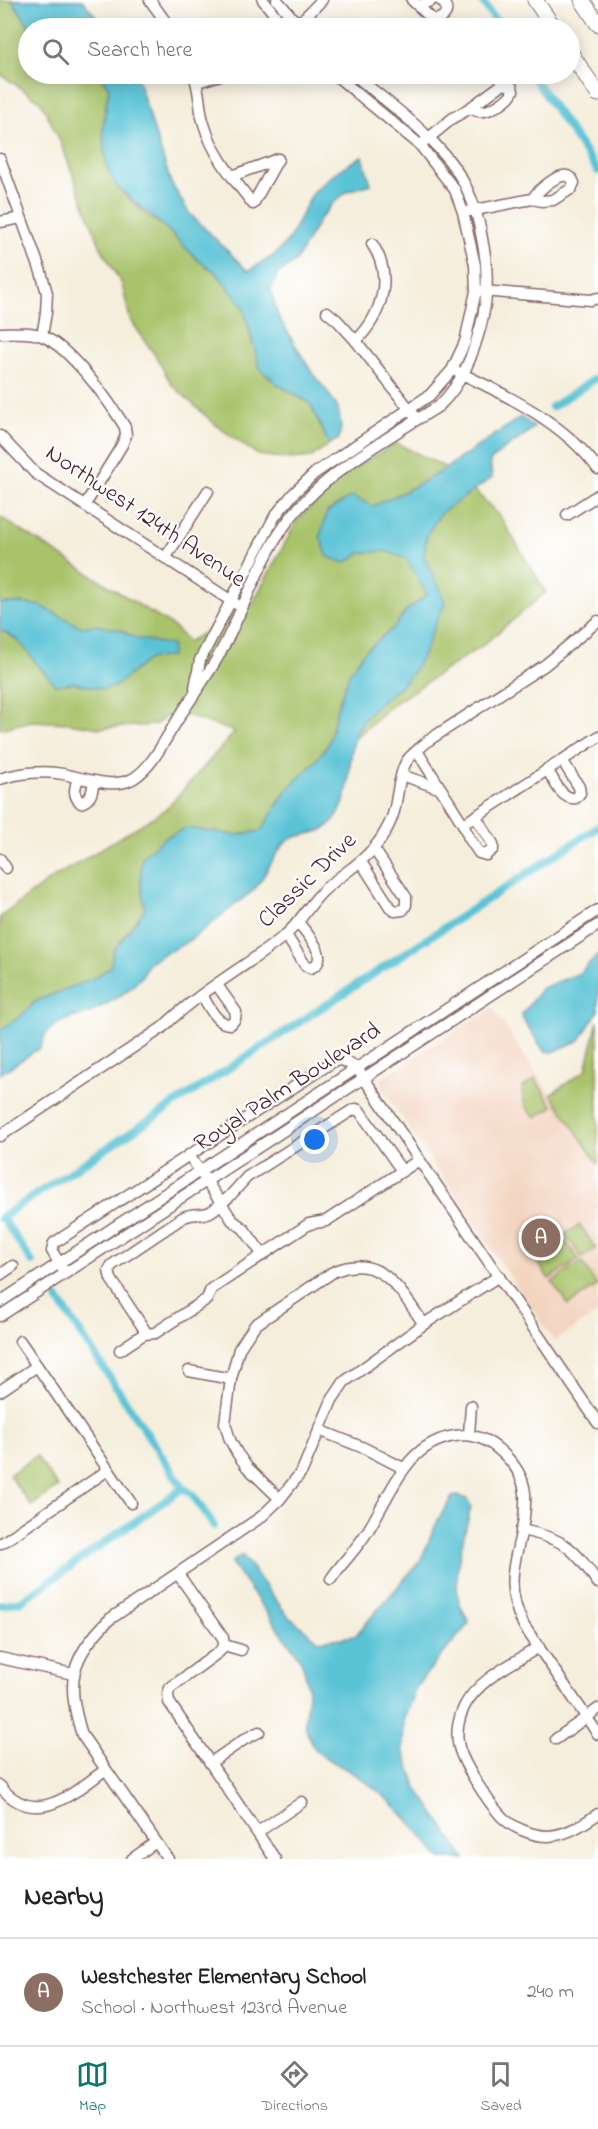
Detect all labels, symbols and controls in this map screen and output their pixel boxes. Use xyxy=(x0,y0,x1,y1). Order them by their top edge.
search box xyxy=(18,18,580,84)
icon: search xyxy=(39,35,72,68)
text: Search here xyxy=(87,35,192,67)
street label: Northwest 124th Avenue xyxy=(38,437,252,597)
street label: Classic Drive xyxy=(251,825,366,937)
street label: Royal Palm Boulevard xyxy=(188,1014,389,1162)
your location xyxy=(300,1125,329,1154)
pin: A xyxy=(522,1216,560,1260)
text: Nearby xyxy=(24,1879,103,1917)
text: Westchester Elementary School xyxy=(81,1962,366,1994)
text: A xyxy=(37,1978,50,2007)
text: 240 m xyxy=(527,1978,574,2007)
text: School · Northwest 123rd Avenue xyxy=(81,1994,347,2023)
tab: Map xyxy=(76,2058,109,2118)
tab: Directions xyxy=(261,2058,328,2118)
tab: Saved xyxy=(480,2058,522,2118)

